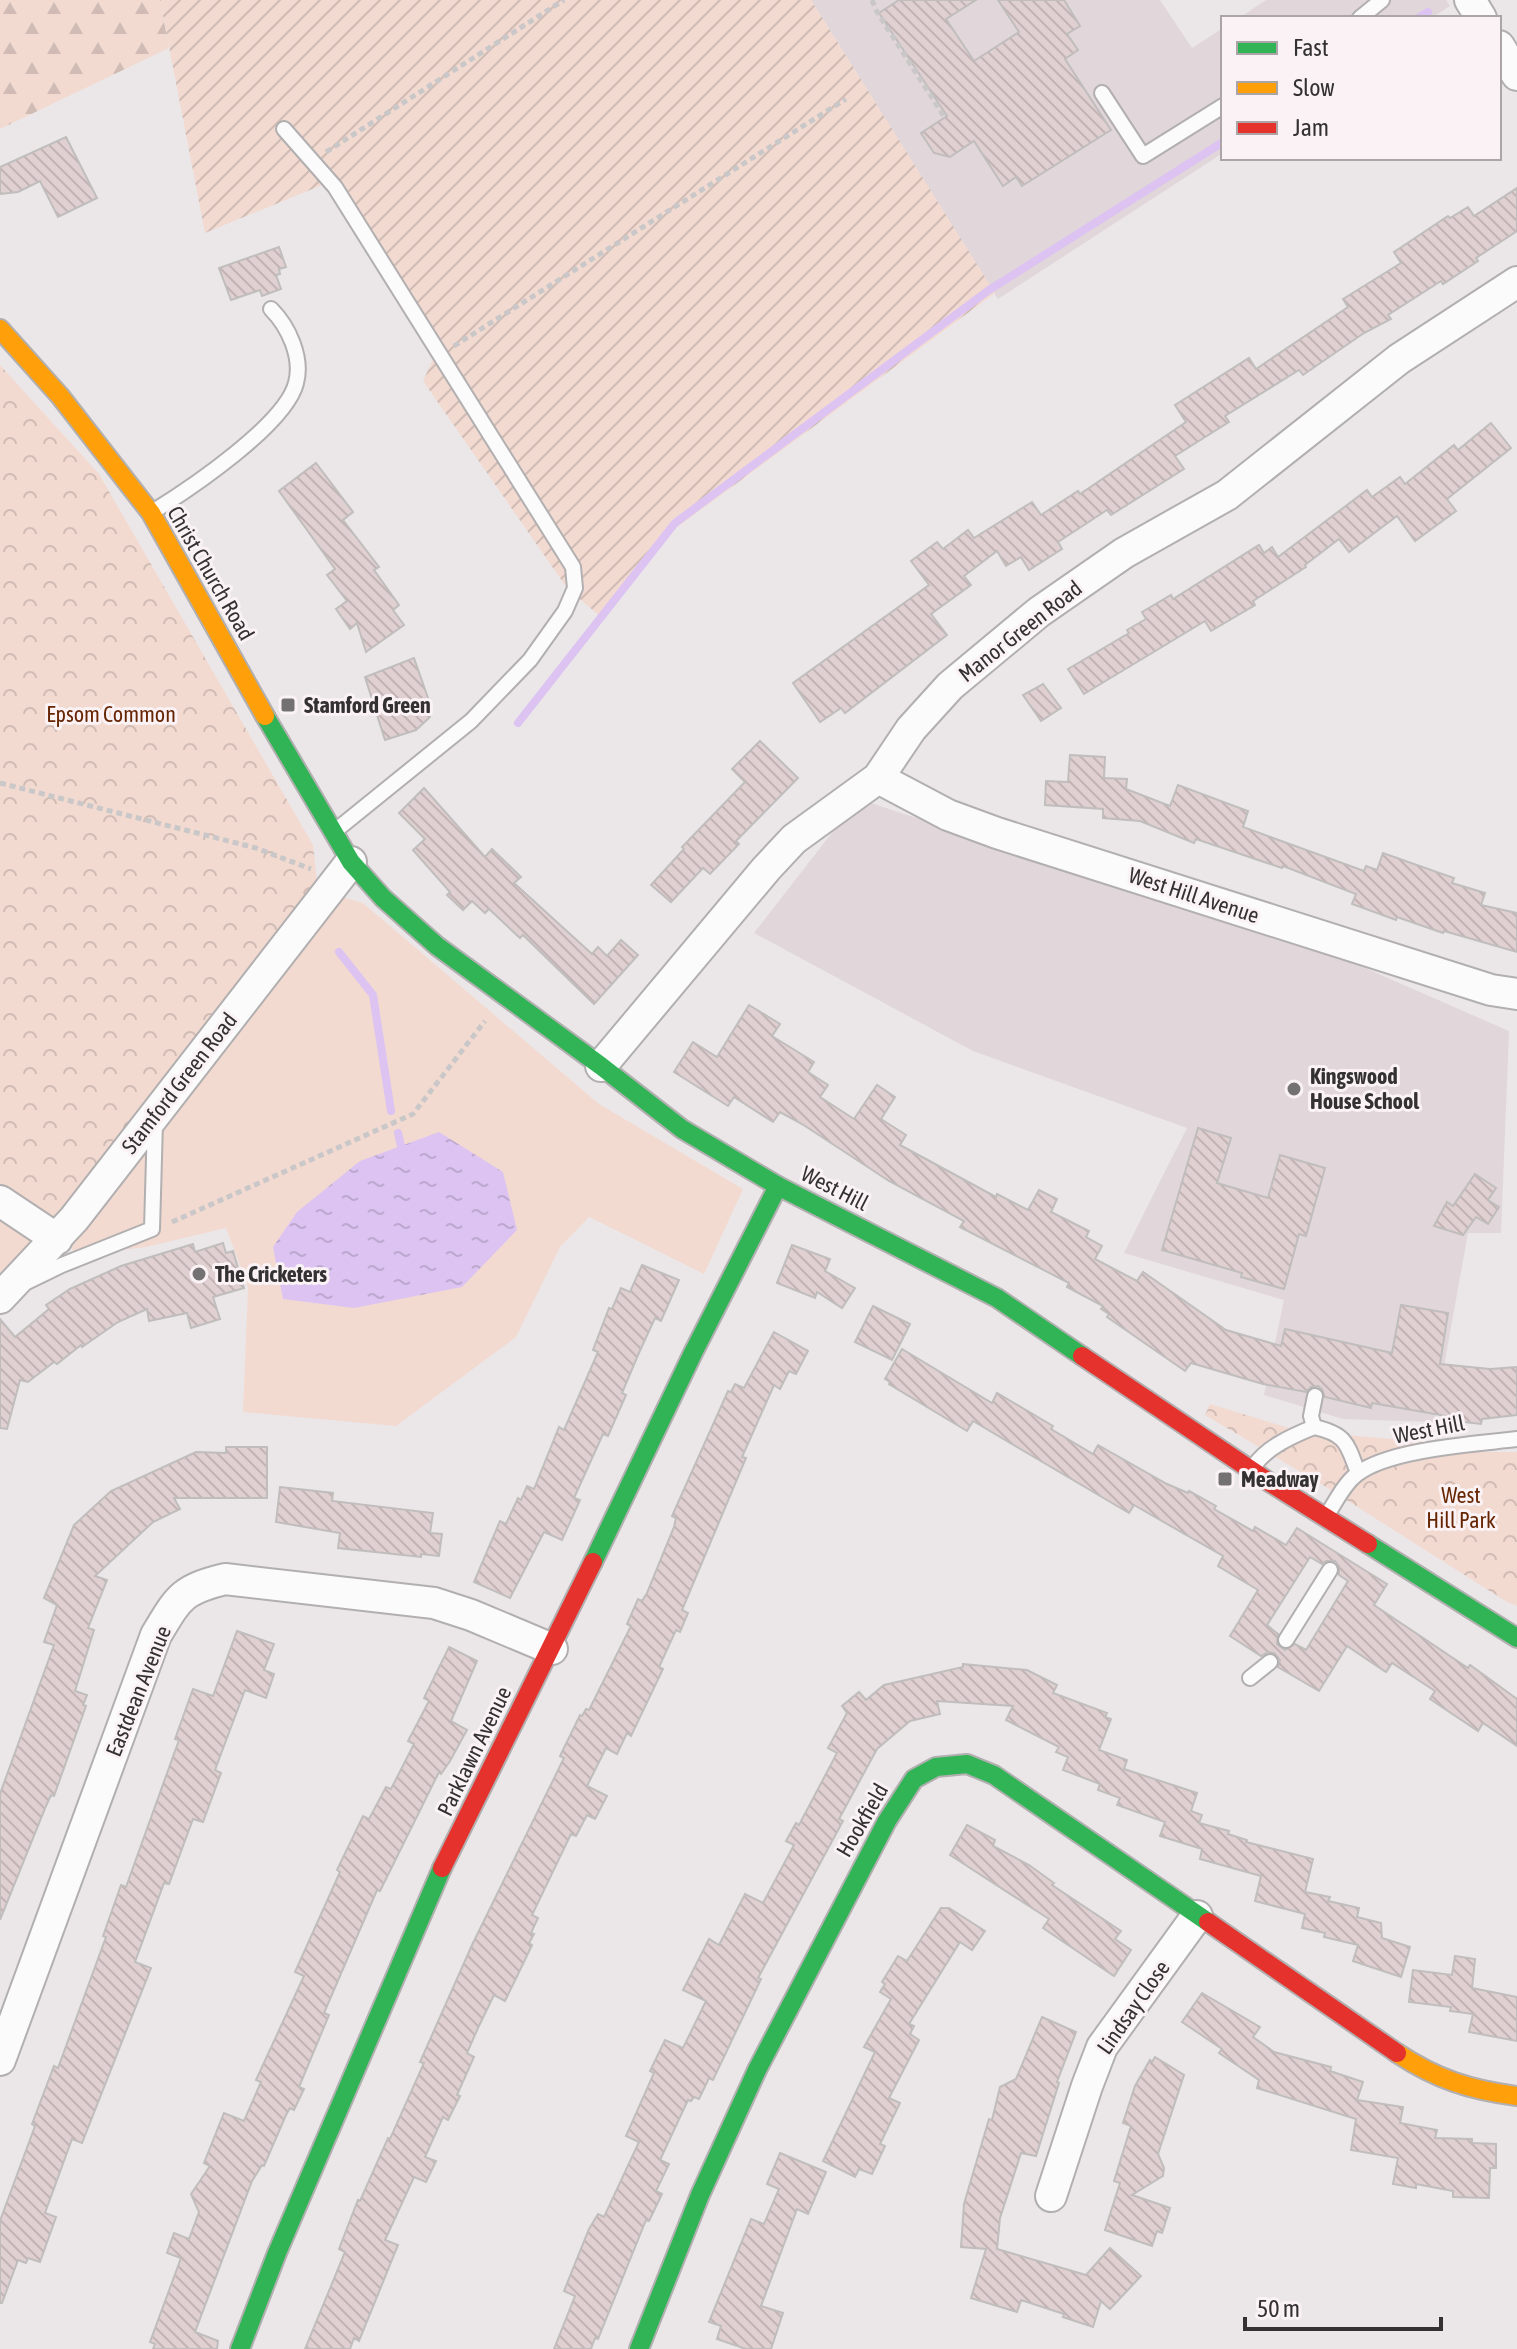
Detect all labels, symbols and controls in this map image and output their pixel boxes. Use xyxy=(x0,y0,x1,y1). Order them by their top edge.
legend xyxy=(1221,16,1501,160)
text: Fast xyxy=(1293,34,1329,61)
text: Slow xyxy=(1293,74,1335,101)
text: Jam xyxy=(1293,114,1329,141)
street label: Christ Church Road xyxy=(162,501,260,645)
street label: Manor Green Road xyxy=(953,575,1087,687)
place label: Stamford Green xyxy=(304,692,431,718)
marker: Stamford Green xyxy=(279,696,297,714)
park label: Epsom Common xyxy=(46,701,176,727)
street label: West Hill Avenue xyxy=(1125,862,1263,928)
street label: Stamford Green Road xyxy=(116,1007,242,1159)
place label: Kingswood House School xyxy=(1310,1063,1420,1114)
marker: Kingswood House School xyxy=(1285,1080,1303,1098)
street label: West Hill xyxy=(797,1160,873,1216)
place label: The Cricketers xyxy=(215,1261,327,1287)
marker: The Cricketers xyxy=(190,1265,208,1283)
street label: West Hill xyxy=(1391,1409,1467,1449)
place label: Meadway xyxy=(1241,1466,1319,1492)
marker: Meadway xyxy=(1216,1470,1234,1488)
park label: West Hill Park xyxy=(1426,1482,1496,1533)
street label: Eastdean Avenue xyxy=(100,1622,176,1760)
street label: Parklawn Avenue xyxy=(432,1682,516,1820)
street label: Hookfield xyxy=(831,1779,893,1861)
street label: Lindsay Close xyxy=(1091,1955,1175,2059)
scale bar xyxy=(1245,2281,1441,2331)
text: 50 m xyxy=(1257,2295,1300,2322)

